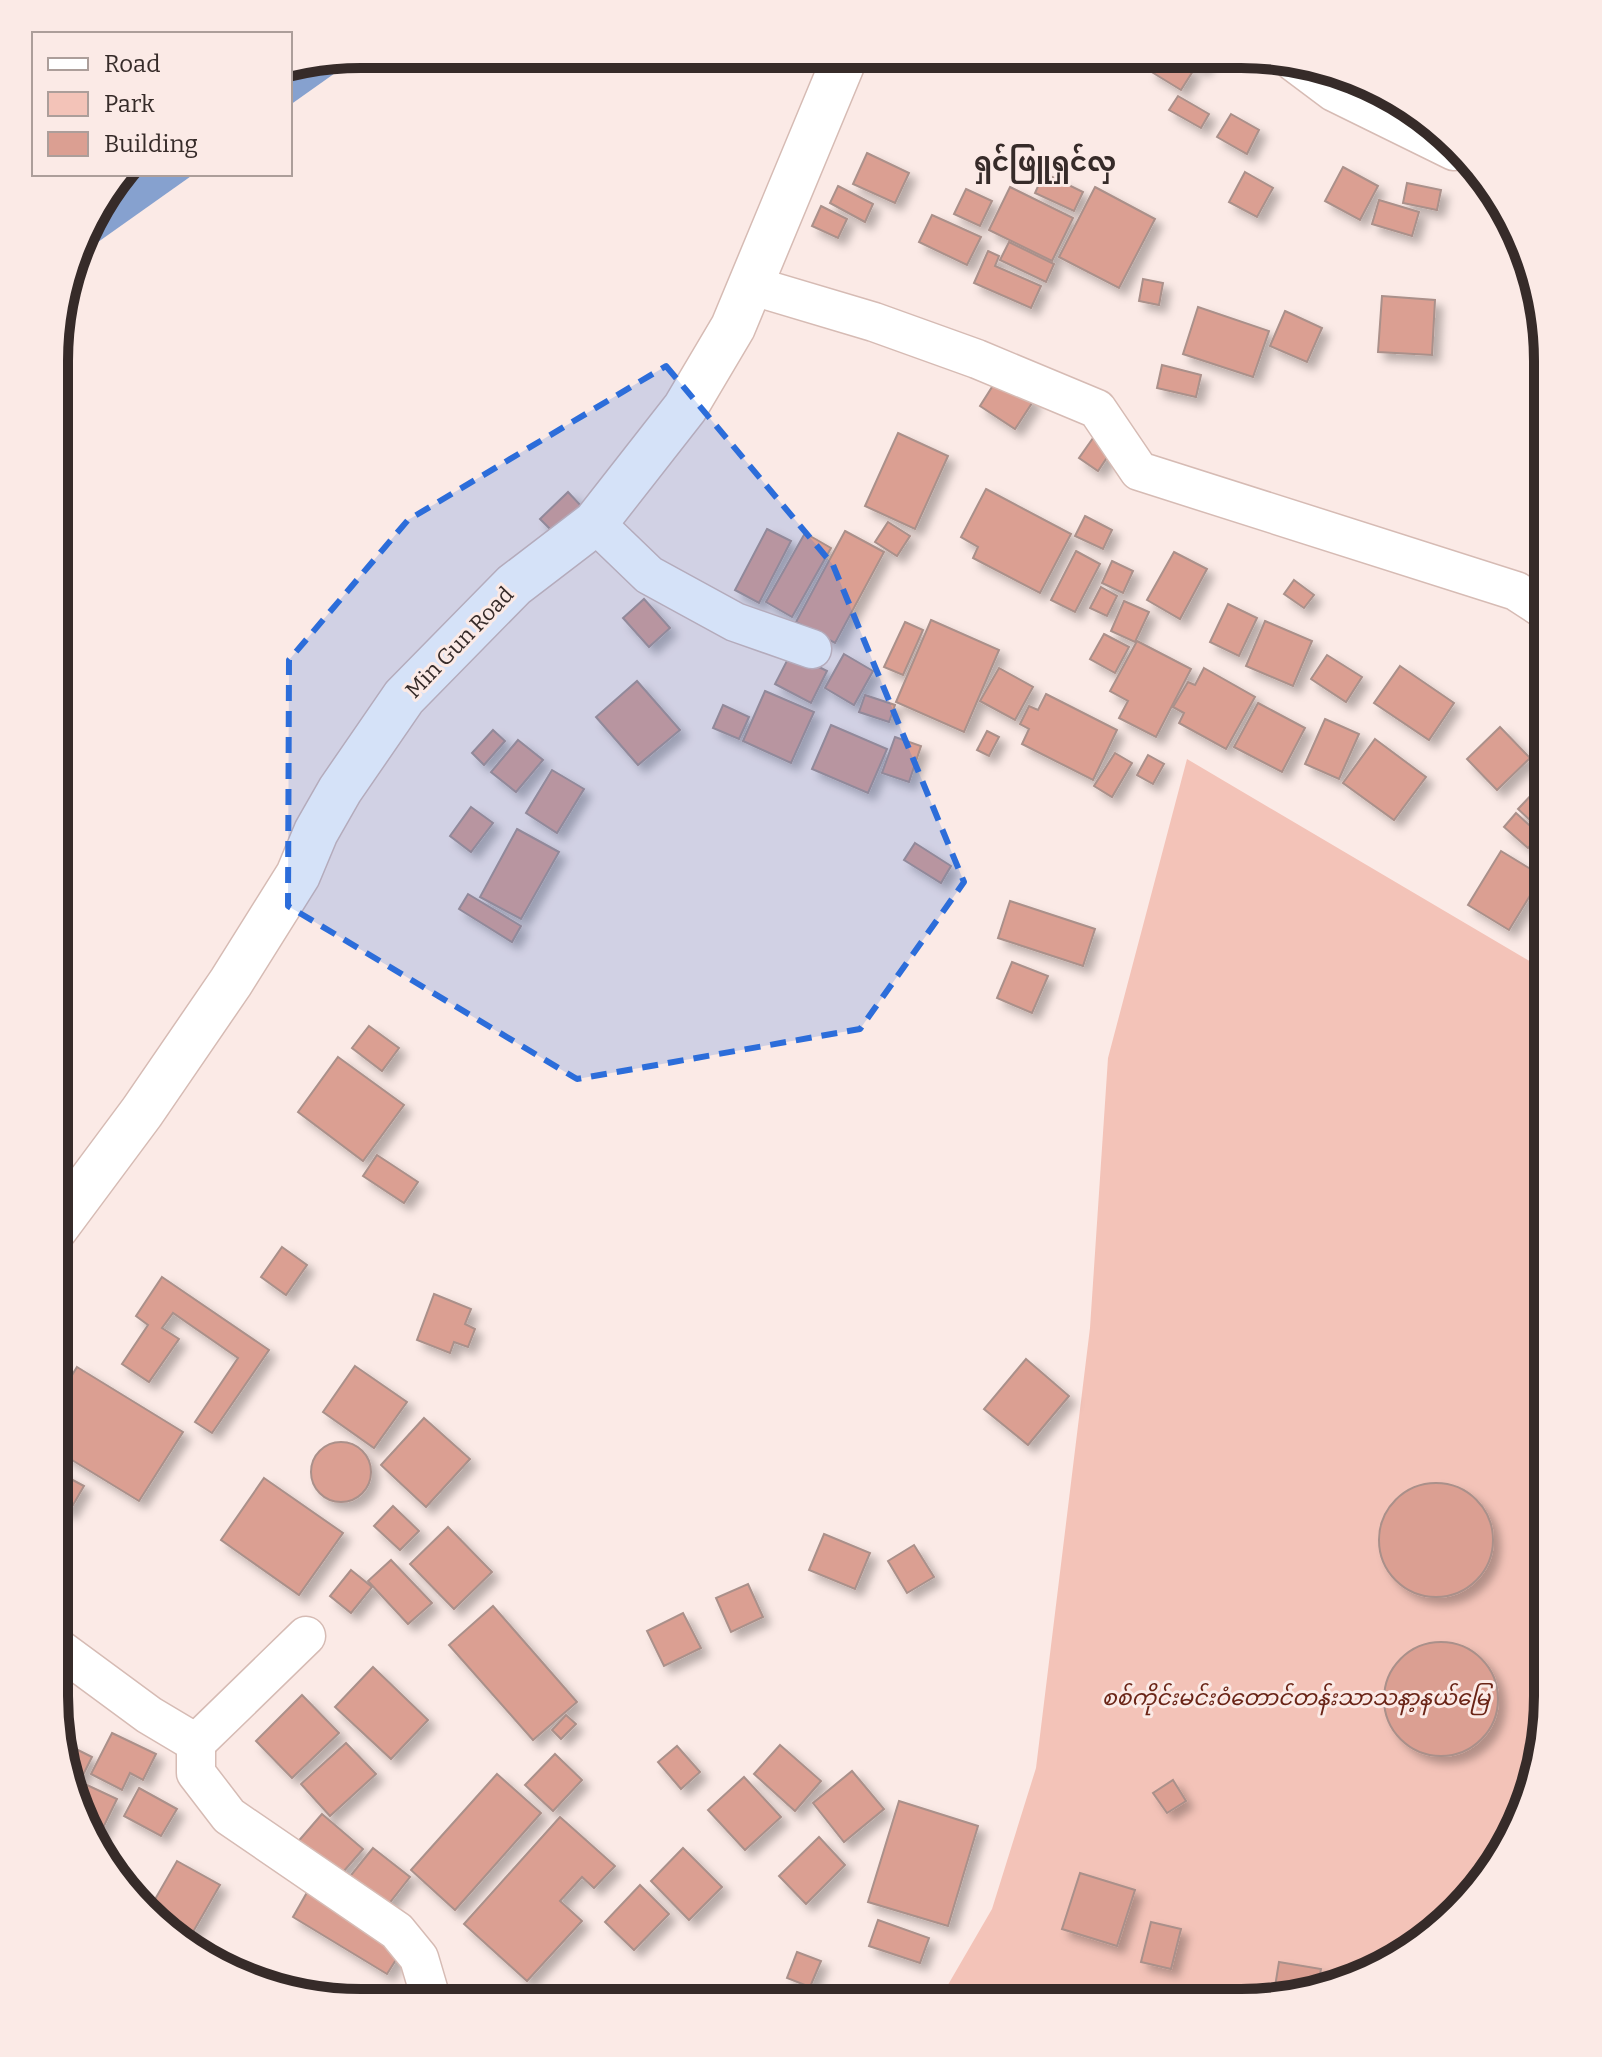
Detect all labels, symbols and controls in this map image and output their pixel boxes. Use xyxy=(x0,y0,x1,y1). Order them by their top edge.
legend xyxy=(32,32,292,176)
text: Road xyxy=(104,50,160,78)
text: Park xyxy=(104,90,155,118)
text: Building xyxy=(104,130,198,158)
district label: ရှင်ဖြူရှင်လှ xyxy=(974,143,1116,184)
street label: Min Gun Road xyxy=(400,581,519,704)
park label: စစ်ကိုင်းမင်းဝံတောင်တန်းသာသနာ့နယ်မြေ xyxy=(1102,1682,1494,1716)

